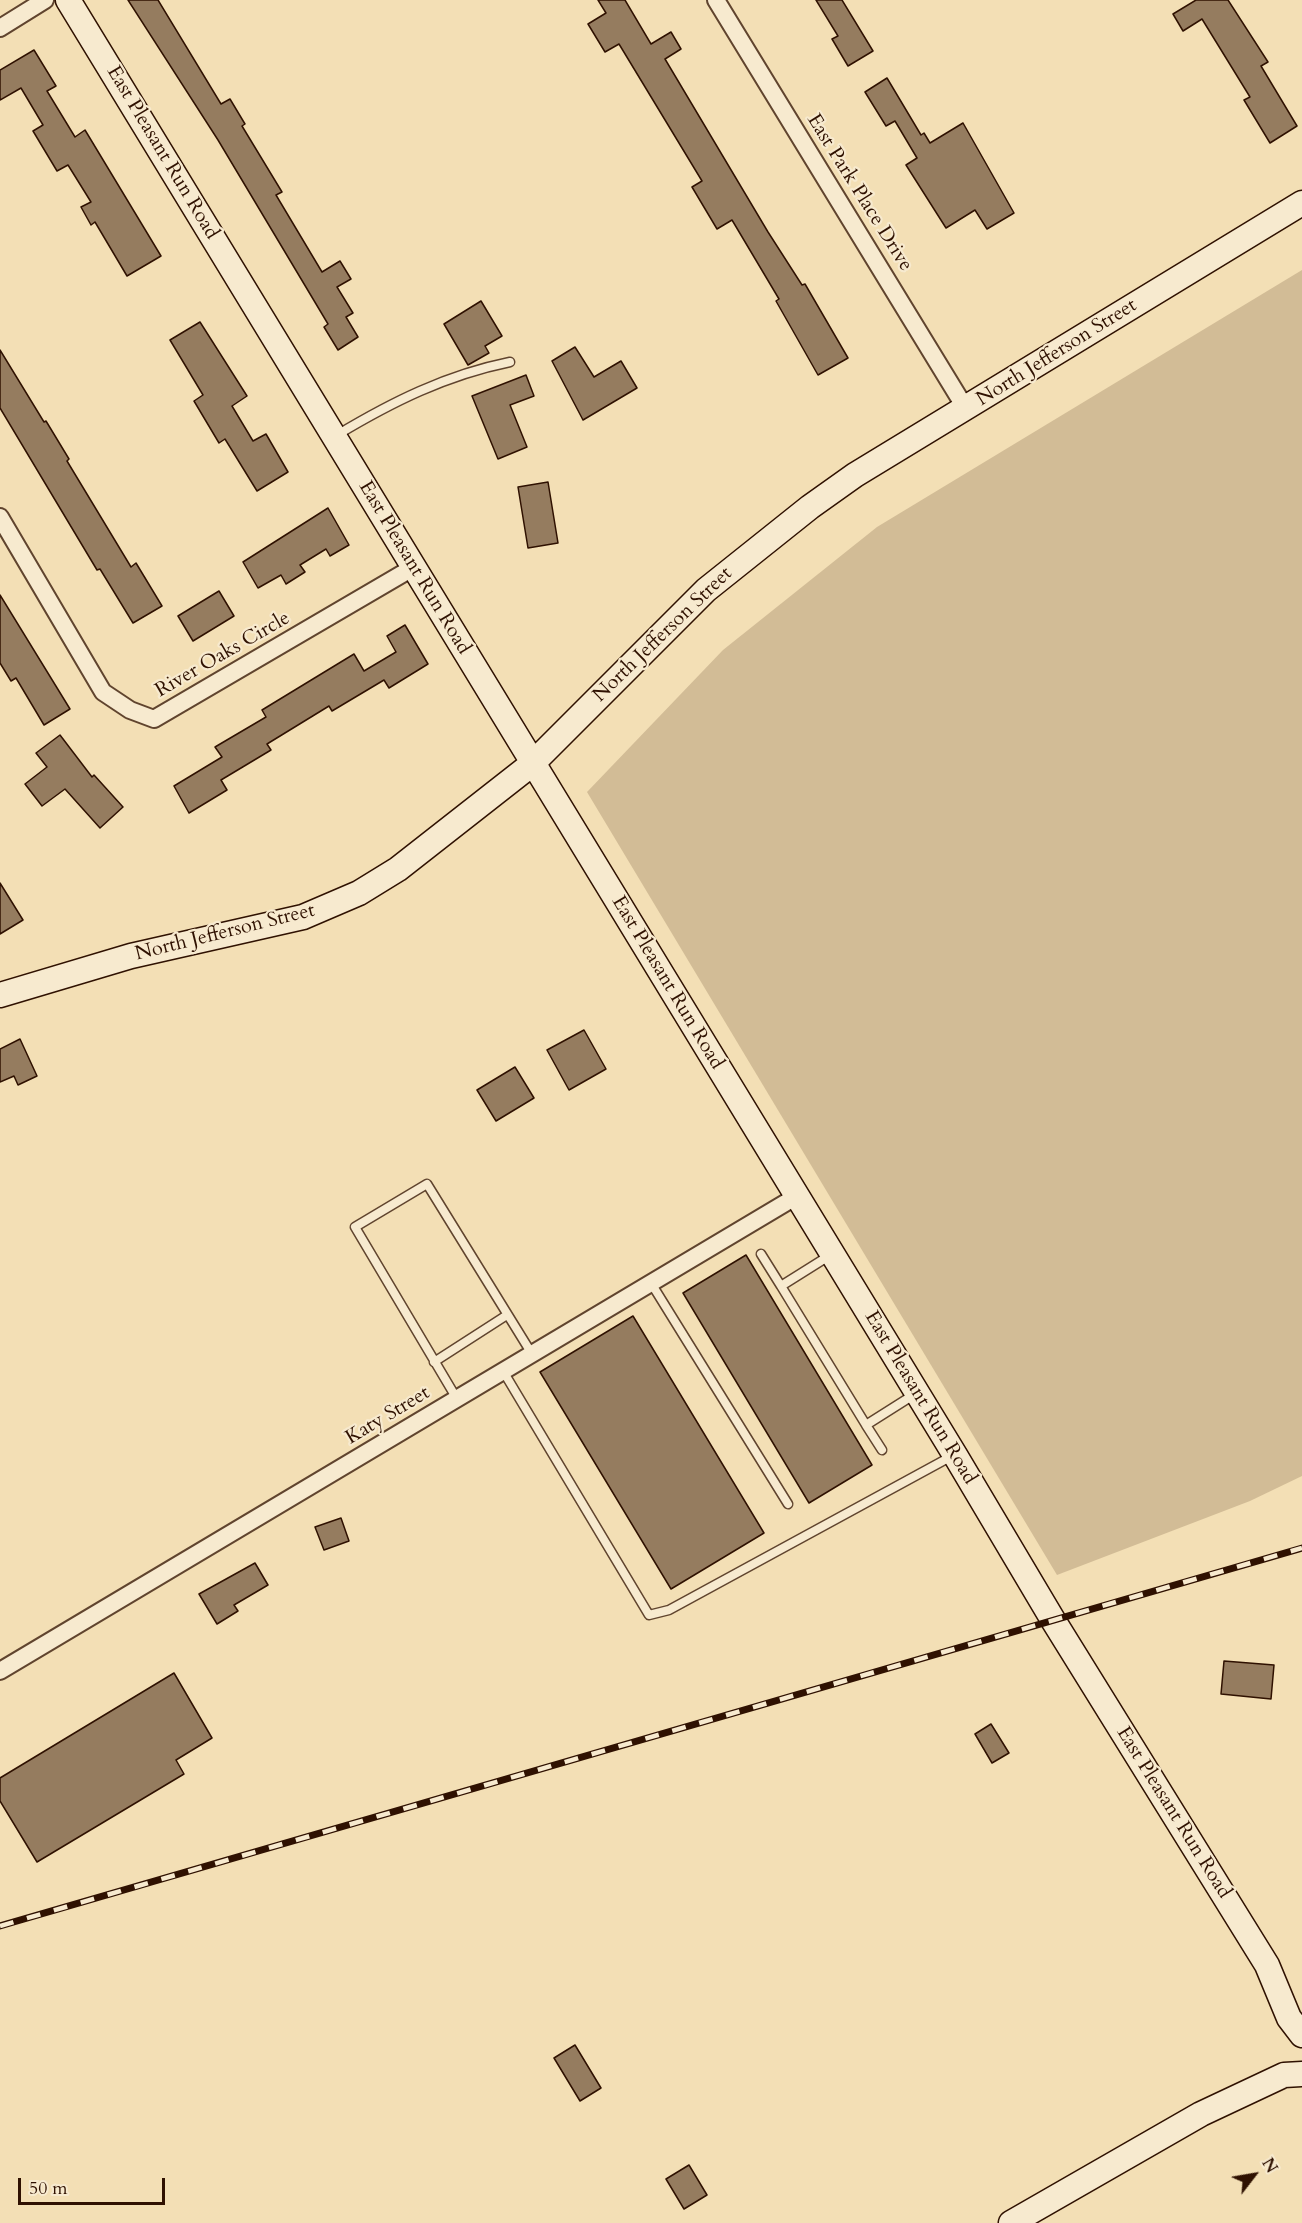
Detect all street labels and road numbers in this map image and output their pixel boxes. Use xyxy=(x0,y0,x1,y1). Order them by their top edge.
street label: East Pleasant Run Road xyxy=(101,62,223,244)
street label: East Park Place Drive xyxy=(801,110,917,276)
street label: North Jefferson Street xyxy=(972,294,1142,412)
street label: East Pleasant Run Road xyxy=(353,477,475,659)
street label: North Jefferson Street xyxy=(588,562,738,708)
street label: River Oaks Circle xyxy=(151,607,295,703)
street label: East Pleasant Run Road xyxy=(606,892,728,1074)
street label: North Jefferson Street xyxy=(133,899,317,967)
street label: East Pleasant Run Road xyxy=(859,1307,981,1489)
street label: Katy Street xyxy=(342,1382,434,1450)
street label: East Pleasant Run Road xyxy=(1110,1723,1236,1903)

